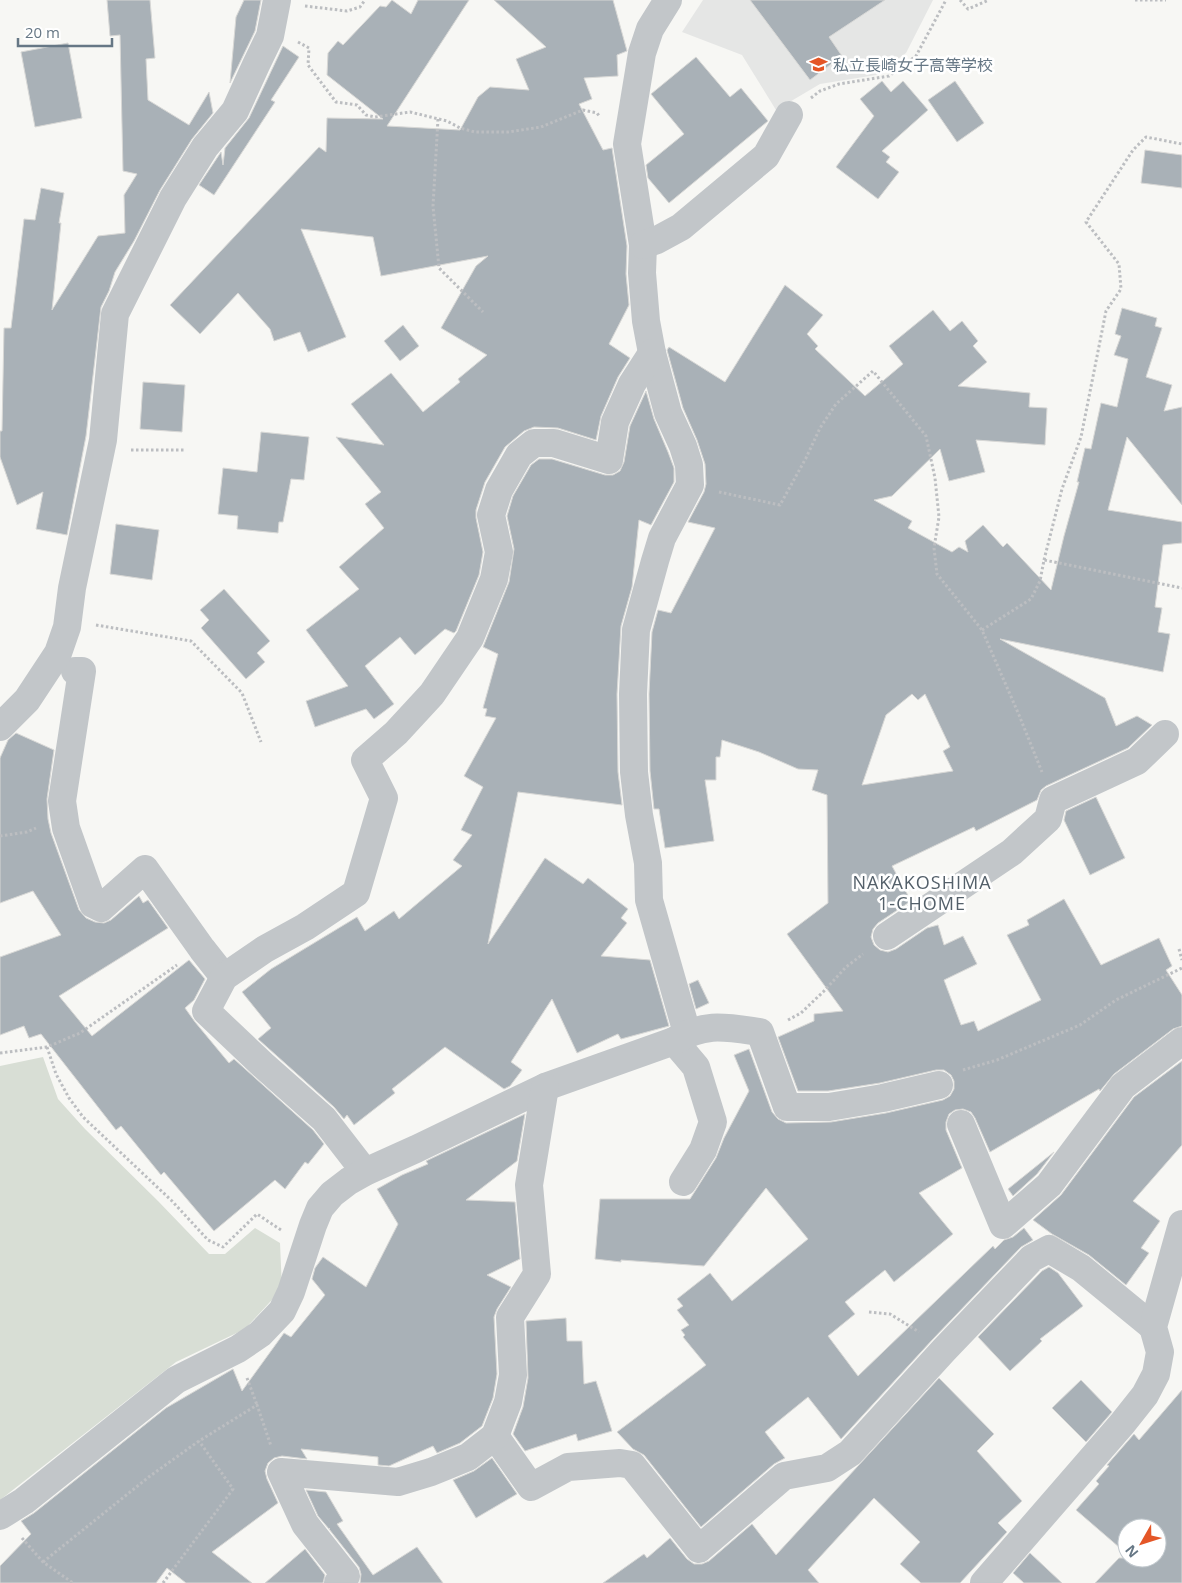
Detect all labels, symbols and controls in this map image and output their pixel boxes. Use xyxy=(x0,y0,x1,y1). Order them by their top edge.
scale bar xyxy=(18,15,111,47)
text: 20 m xyxy=(25,22,60,42)
place label: 私立長崎女子高等学校 xyxy=(833,54,993,76)
school or university icon: 私立長崎女子高等学校 xyxy=(809,55,829,75)
district label: NAKAKOSHIMA 1-CHOME xyxy=(852,870,992,915)
north arrow xyxy=(1117,1518,1167,1568)
text: N xyxy=(1121,1541,1142,1562)

